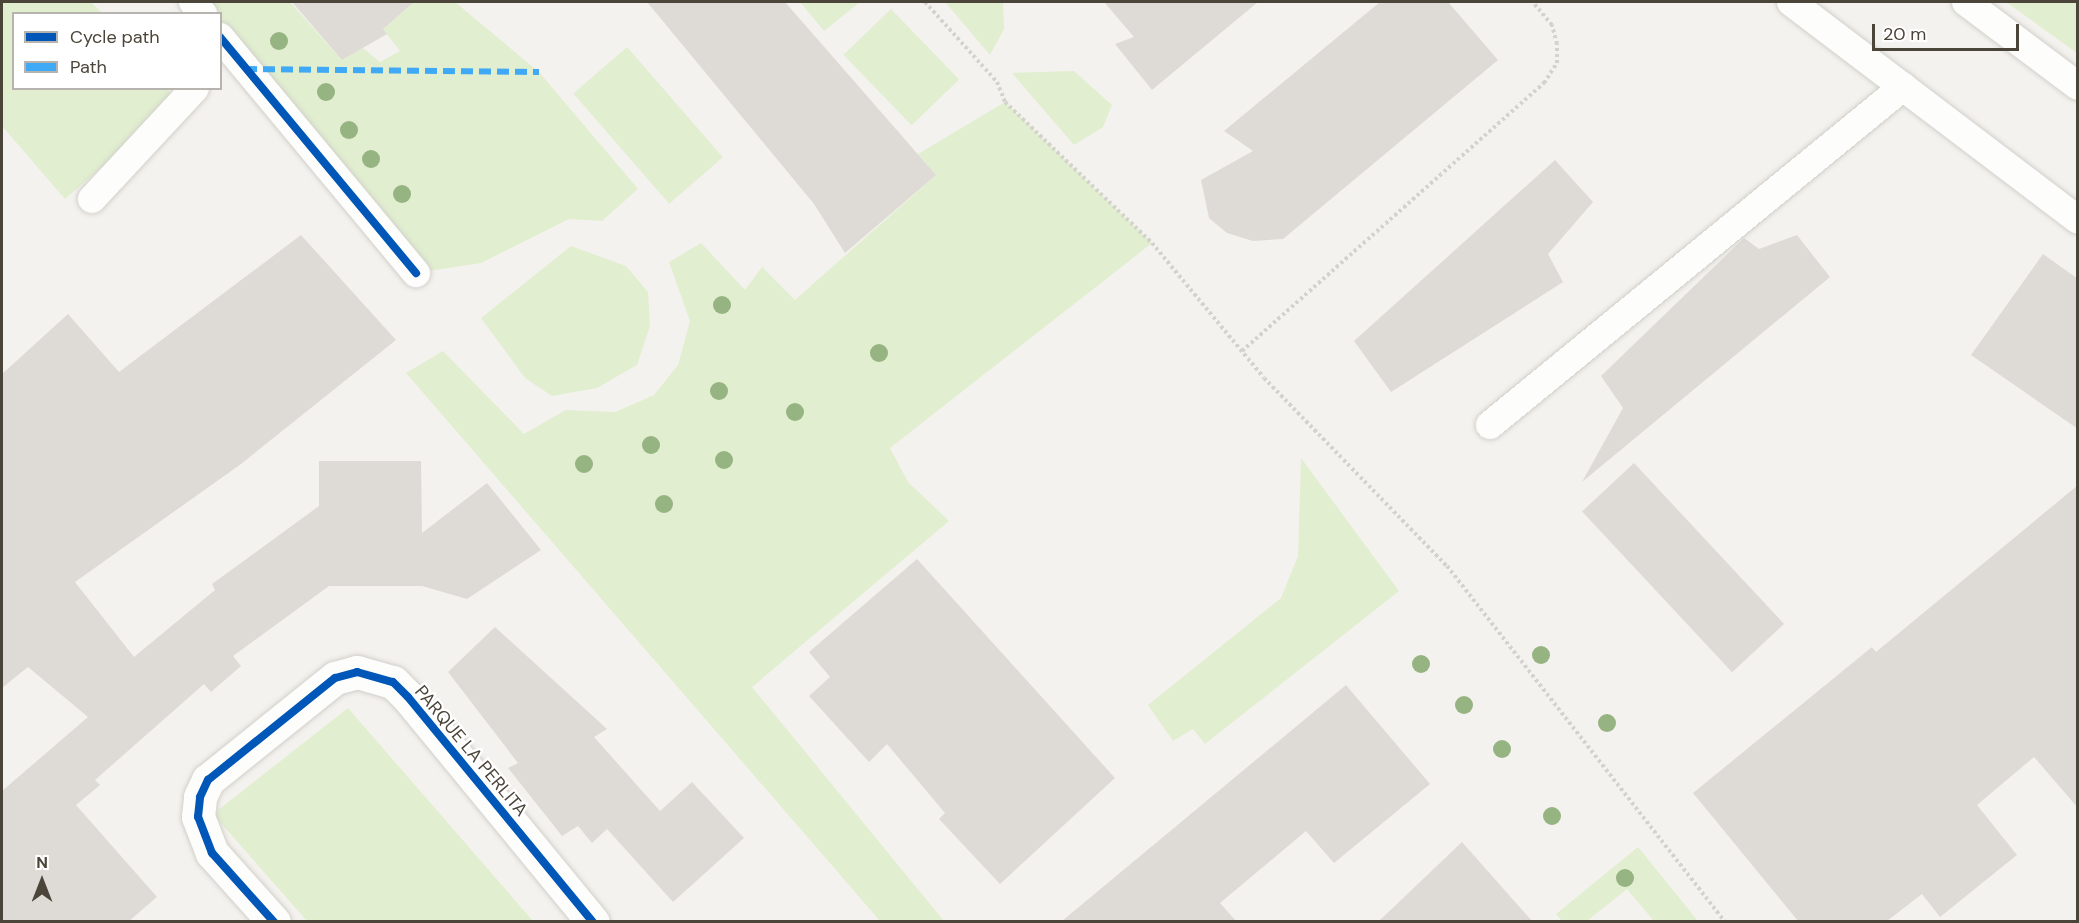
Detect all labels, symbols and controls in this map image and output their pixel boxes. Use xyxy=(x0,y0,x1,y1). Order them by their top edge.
legend xyxy=(12,12,222,90)
scale bar xyxy=(1875,12,2022,50)
text: 20 m xyxy=(1883,22,1926,46)
text: Cycle path xyxy=(70,25,160,49)
text: Path xyxy=(70,55,107,79)
street label: PARQUE LA PERLITA xyxy=(410,681,532,821)
north arrow xyxy=(12,851,72,911)
text: N xyxy=(36,852,48,873)

